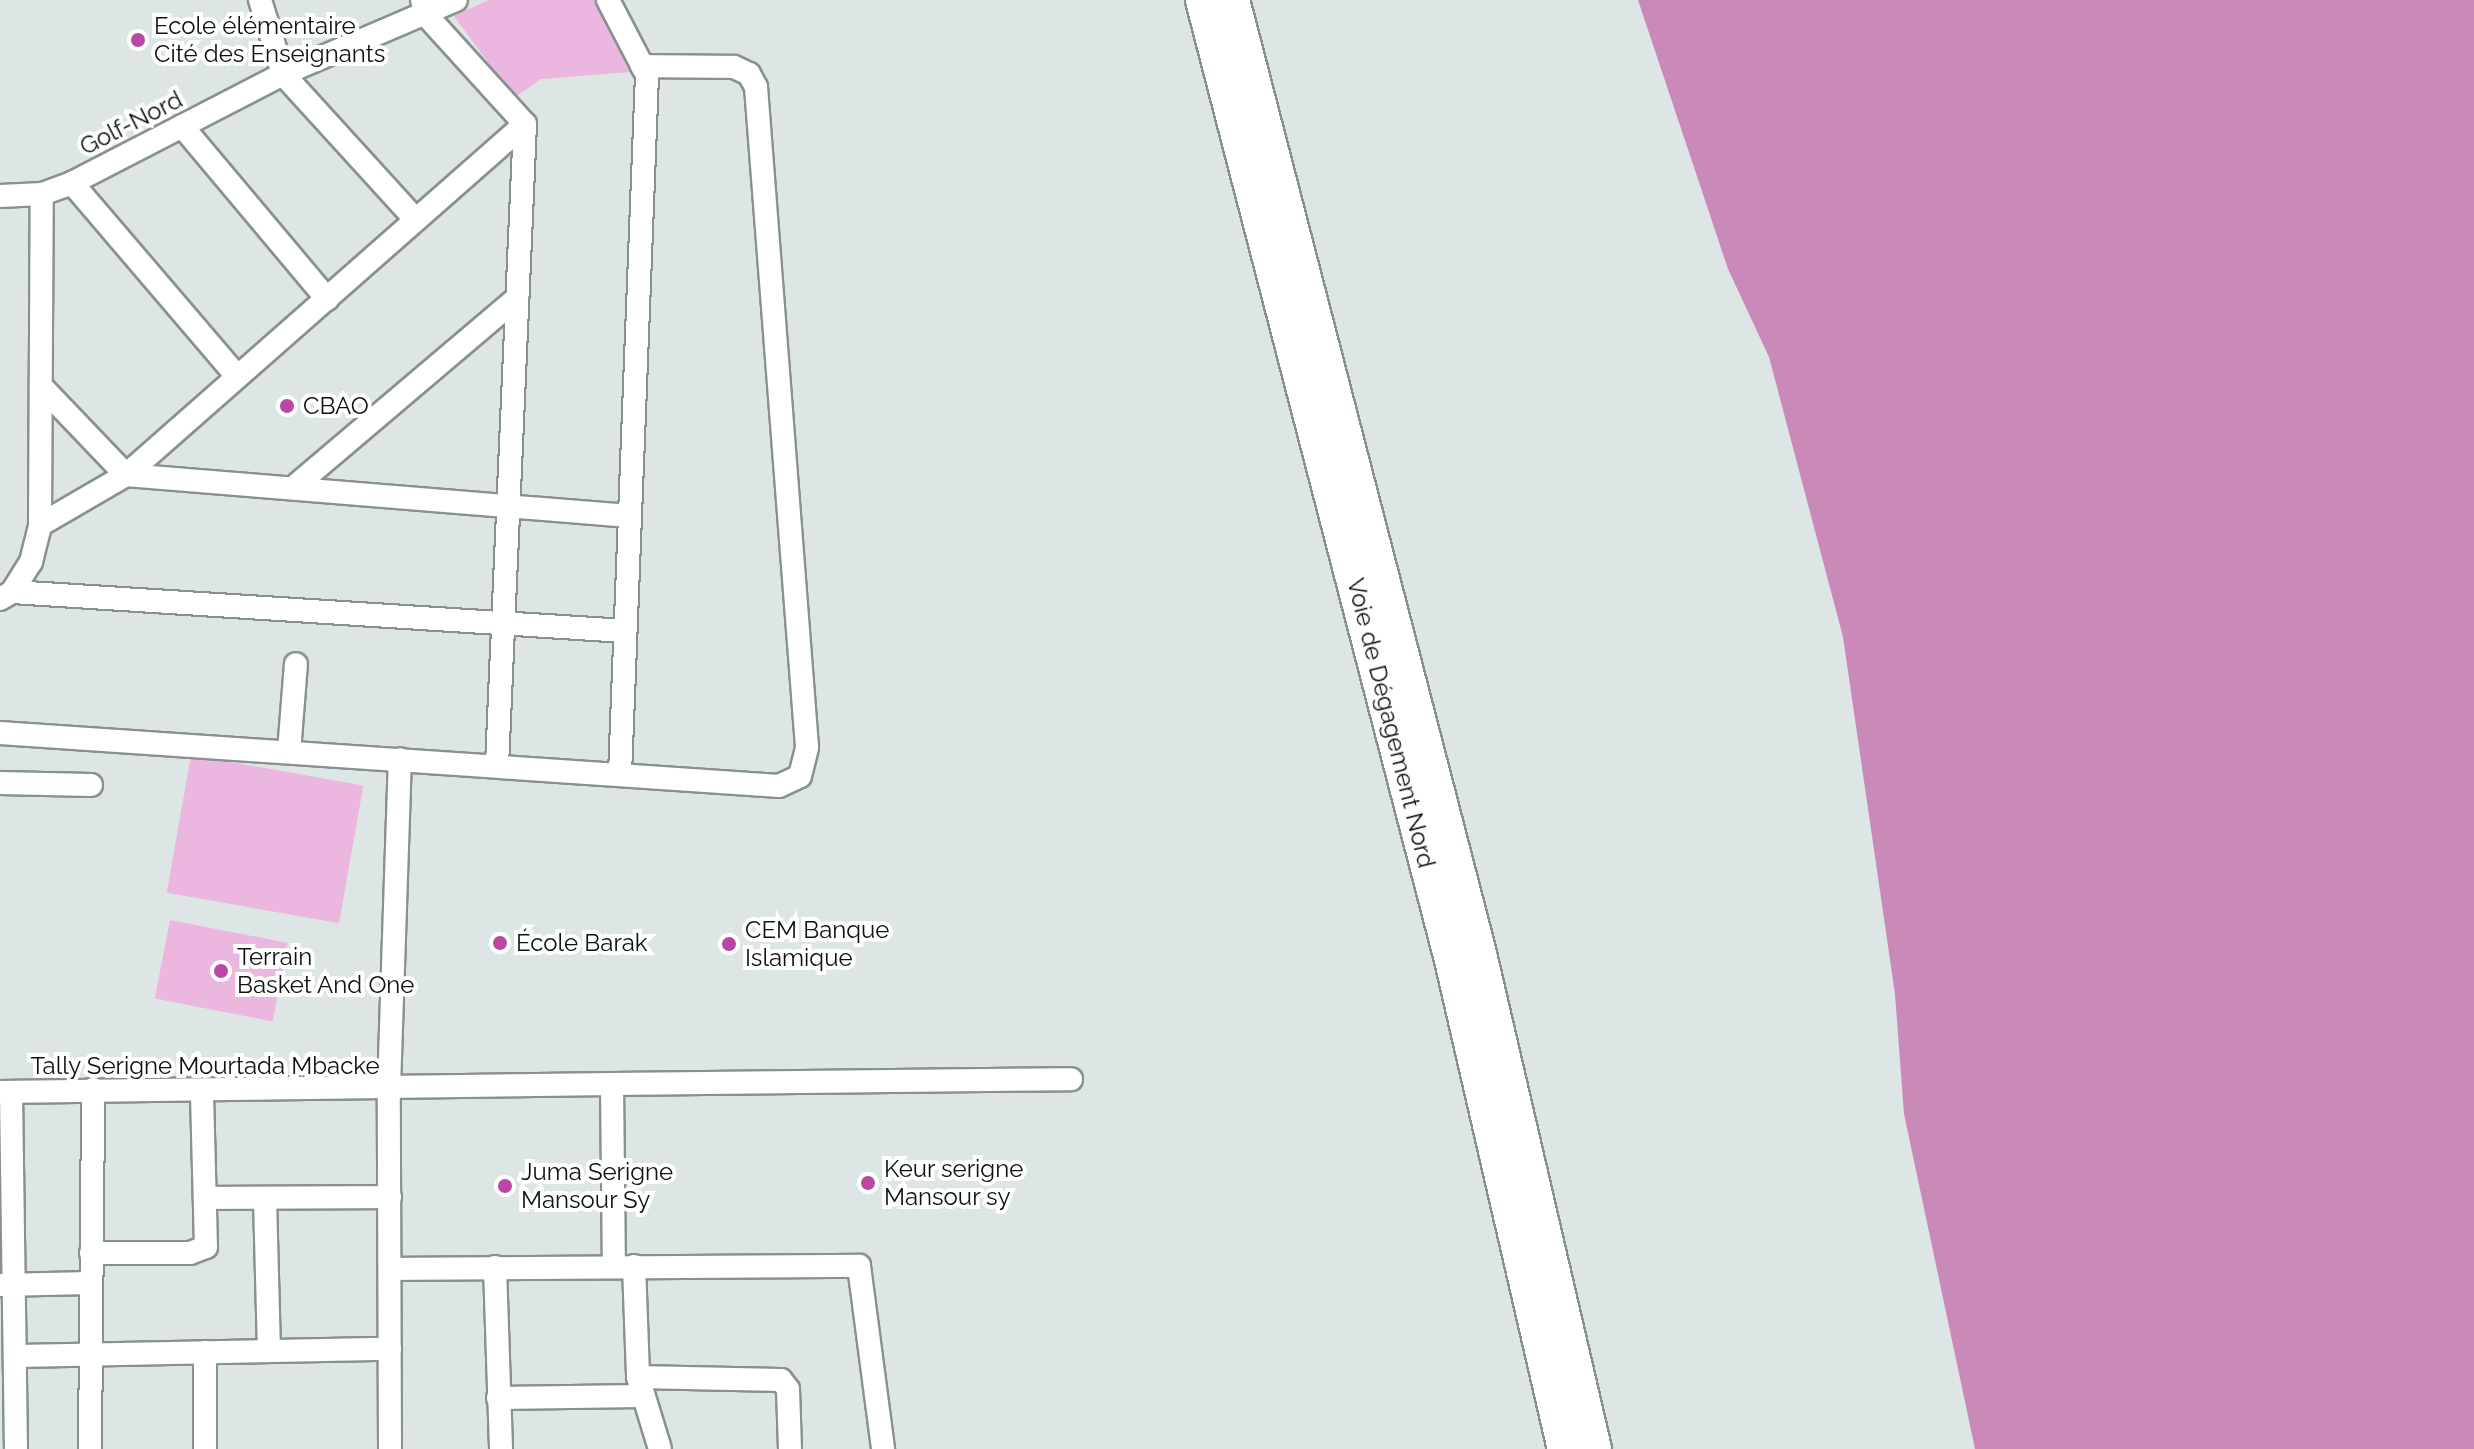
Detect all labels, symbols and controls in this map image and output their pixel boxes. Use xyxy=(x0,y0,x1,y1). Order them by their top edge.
place label: Ecole élémentaire Cité des Enseignants xyxy=(154,12,385,68)
marker: Ecole élémentaire Cité des Enseignants xyxy=(129,31,147,49)
street label: Golf-Nord xyxy=(75,85,187,161)
place label: CBAO xyxy=(303,392,369,420)
marker: CBAO xyxy=(278,397,296,415)
street label: Voie de Dégagement Nord xyxy=(1341,575,1441,871)
place label: CEM Banque Islamique xyxy=(745,916,889,972)
place label: École Barak xyxy=(516,929,648,957)
marker: École Barak xyxy=(491,934,509,952)
marker: CEM Banque Islamique xyxy=(720,935,738,953)
place label: Terrain Basket And One xyxy=(237,943,415,999)
marker: Terrain Basket And One xyxy=(212,962,230,980)
street label: Tally Serigne Mourtada Mbacke xyxy=(30,1052,380,1080)
place label: Keur serigne Mansour sy xyxy=(884,1155,1024,1211)
place label: Juma Serigne Mansour Sy xyxy=(521,1158,673,1214)
marker: Keur serigne Mansour sy xyxy=(859,1174,877,1192)
marker: Juma Serigne Mansour Sy xyxy=(496,1177,514,1195)

